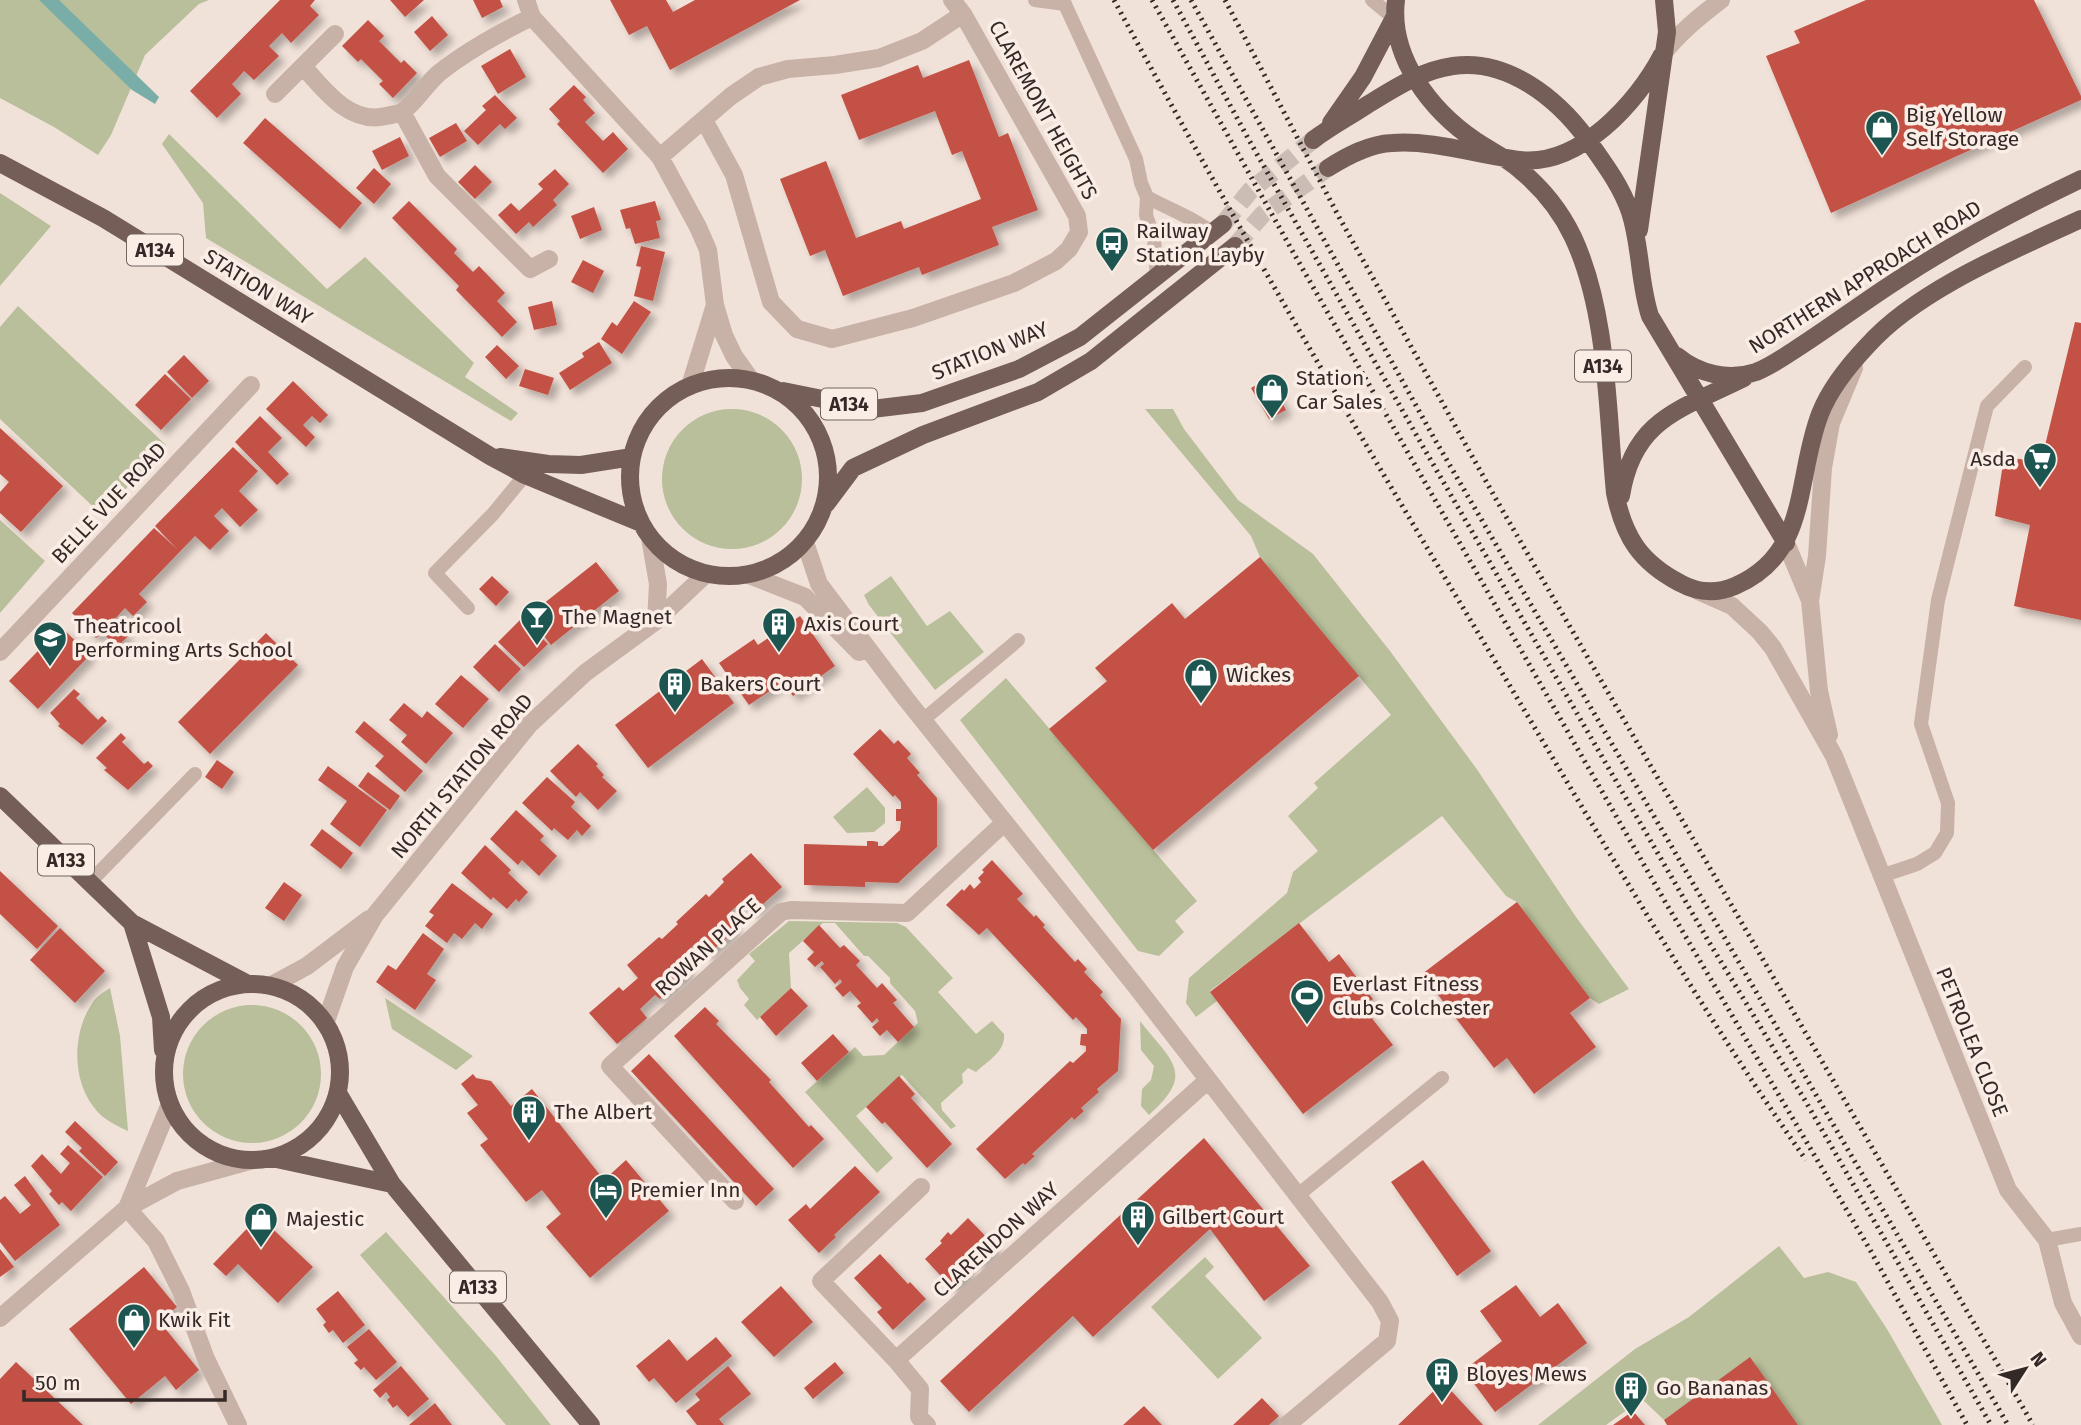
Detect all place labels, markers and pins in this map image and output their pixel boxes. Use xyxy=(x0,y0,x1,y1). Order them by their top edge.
place label: Big Yellow Self Storage xyxy=(1906,102,2019,152)
shop icon: Big Yellow Self Storage xyxy=(1863,108,1901,157)
place label: Railway Station Layby xyxy=(1136,218,1265,268)
bus stop icon: Railway Station Layby xyxy=(1093,224,1131,273)
place label: Station Car Sales xyxy=(1296,365,1383,415)
shop icon: Station Car Sales xyxy=(1253,371,1291,420)
supermarket icon: Asda xyxy=(2021,440,2059,489)
place label: Asda xyxy=(1970,446,2016,472)
bar icon: The Magnet xyxy=(518,598,556,647)
place label: The Magnet xyxy=(562,604,672,630)
building icon: Axis Court xyxy=(760,605,798,654)
place label: Axis Court xyxy=(804,611,899,637)
place label: Theatricool Performing Arts School xyxy=(74,613,293,663)
school or university icon: Theatricool Performing Arts School xyxy=(31,619,69,668)
shop icon: Wickes xyxy=(1182,656,1220,705)
place label: Wickes xyxy=(1226,662,1291,688)
building icon: Bakers Court xyxy=(656,665,694,714)
place label: Bakers Court xyxy=(700,671,821,697)
place label: Everlast Fitness Clubs Colchester xyxy=(1332,971,1490,1021)
sports icon: Everlast Fitness Clubs Colchester xyxy=(1288,977,1326,1026)
building icon: The Albert xyxy=(510,1093,548,1142)
place label: The Albert xyxy=(554,1099,652,1125)
hotel icon: Premier Inn xyxy=(587,1171,625,1220)
place label: Premier Inn xyxy=(630,1177,741,1203)
building icon: Gilbert Court xyxy=(1119,1198,1157,1247)
shop icon: Majestic xyxy=(242,1200,280,1249)
place label: Gilbert Court xyxy=(1162,1204,1284,1230)
place label: Majestic xyxy=(286,1206,364,1232)
shop icon: Kwik Fit xyxy=(115,1301,153,1350)
place label: Kwik Fit xyxy=(158,1307,231,1333)
building icon: Bloyes Mews xyxy=(1423,1355,1461,1404)
place label: Bloyes Mews xyxy=(1466,1361,1587,1387)
building icon: Go Bananas xyxy=(1612,1369,1650,1418)
place label: Go Bananas xyxy=(1656,1375,1769,1401)

